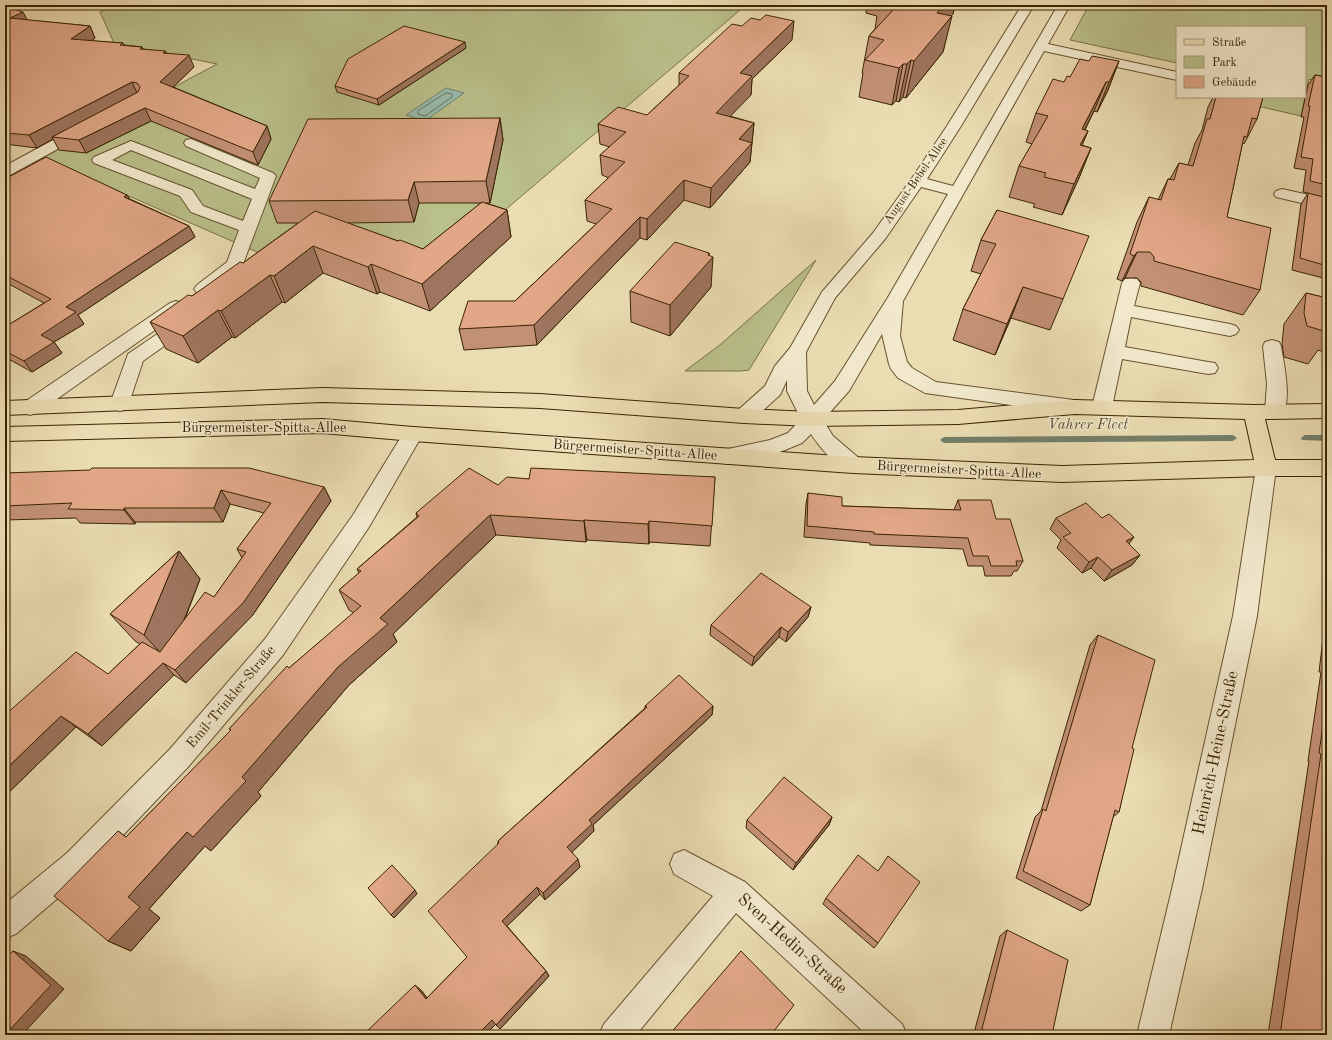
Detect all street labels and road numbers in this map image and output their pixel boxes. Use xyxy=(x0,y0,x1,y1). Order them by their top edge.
street label: August-Bebel-Allee xyxy=(882,135,950,226)
street label: Bürgermeister-Spitta-Allee xyxy=(181,421,347,435)
street label: Bürgermeister-Spitta-Allee xyxy=(552,437,718,463)
street label: Bürgermeister-Spitta-Allee xyxy=(876,459,1042,481)
street label: Emil-Trinkler-Straße xyxy=(184,643,278,751)
street label: Heinrich-Heine-Straße xyxy=(1190,669,1242,837)
street label: Sven-Hedin-Straße xyxy=(734,891,850,998)

